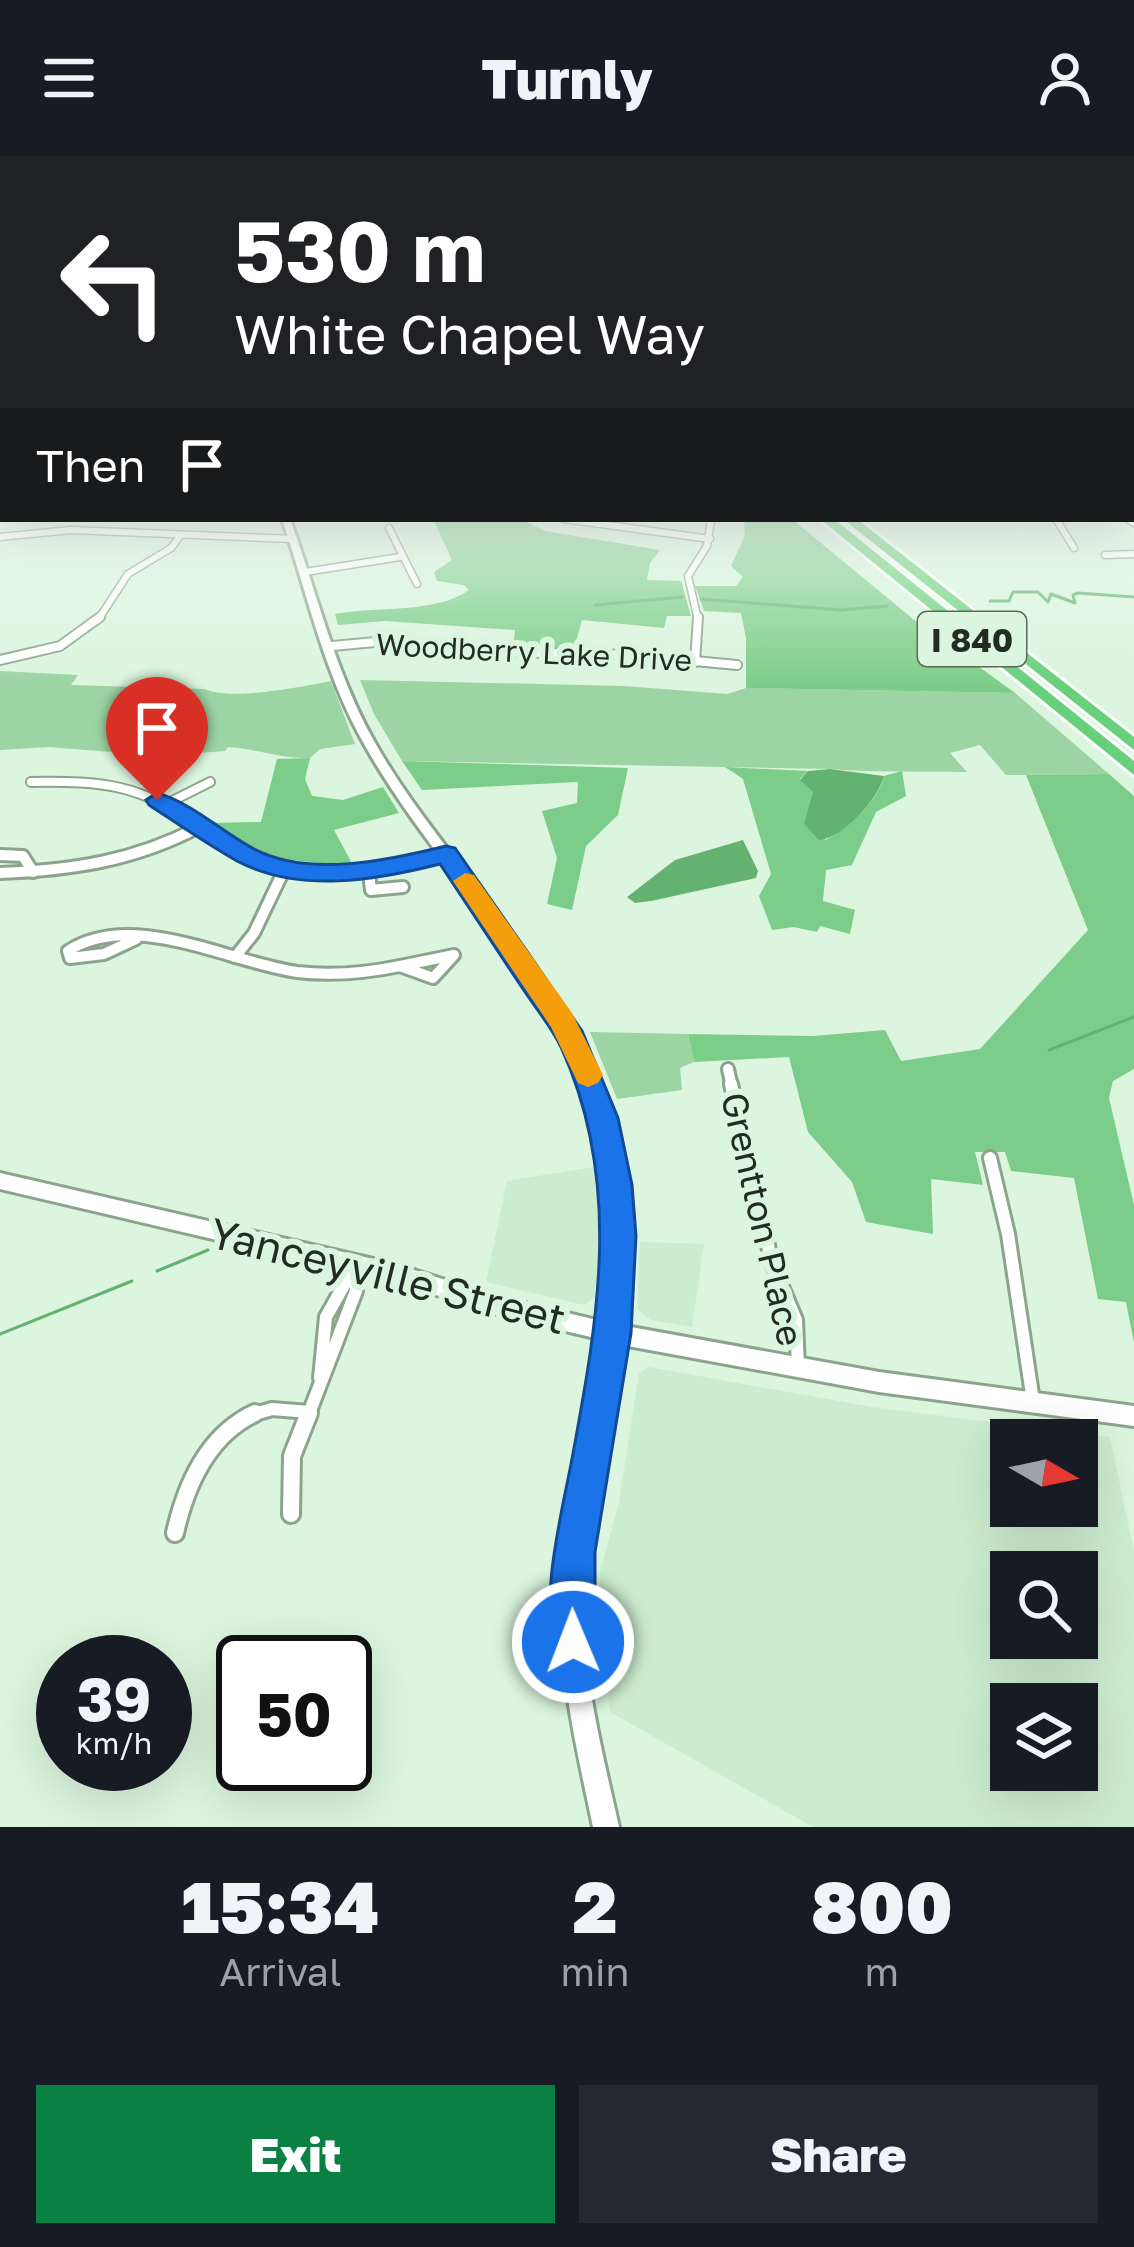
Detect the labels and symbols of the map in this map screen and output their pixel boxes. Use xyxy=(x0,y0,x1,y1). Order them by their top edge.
road number: I 840 xyxy=(918,612,1026,666)
street label: Woodberry Lake Drive xyxy=(375,626,693,678)
pin xyxy=(106,677,208,800)
street label: Grentton Place xyxy=(713,1088,813,1350)
street label: Yanceyville Street xyxy=(205,1207,571,1343)
north arrow xyxy=(990,1419,1098,1527)
position arrow xyxy=(510,1579,636,1705)
speed limit sign: 50 xyxy=(216,1635,372,1791)

